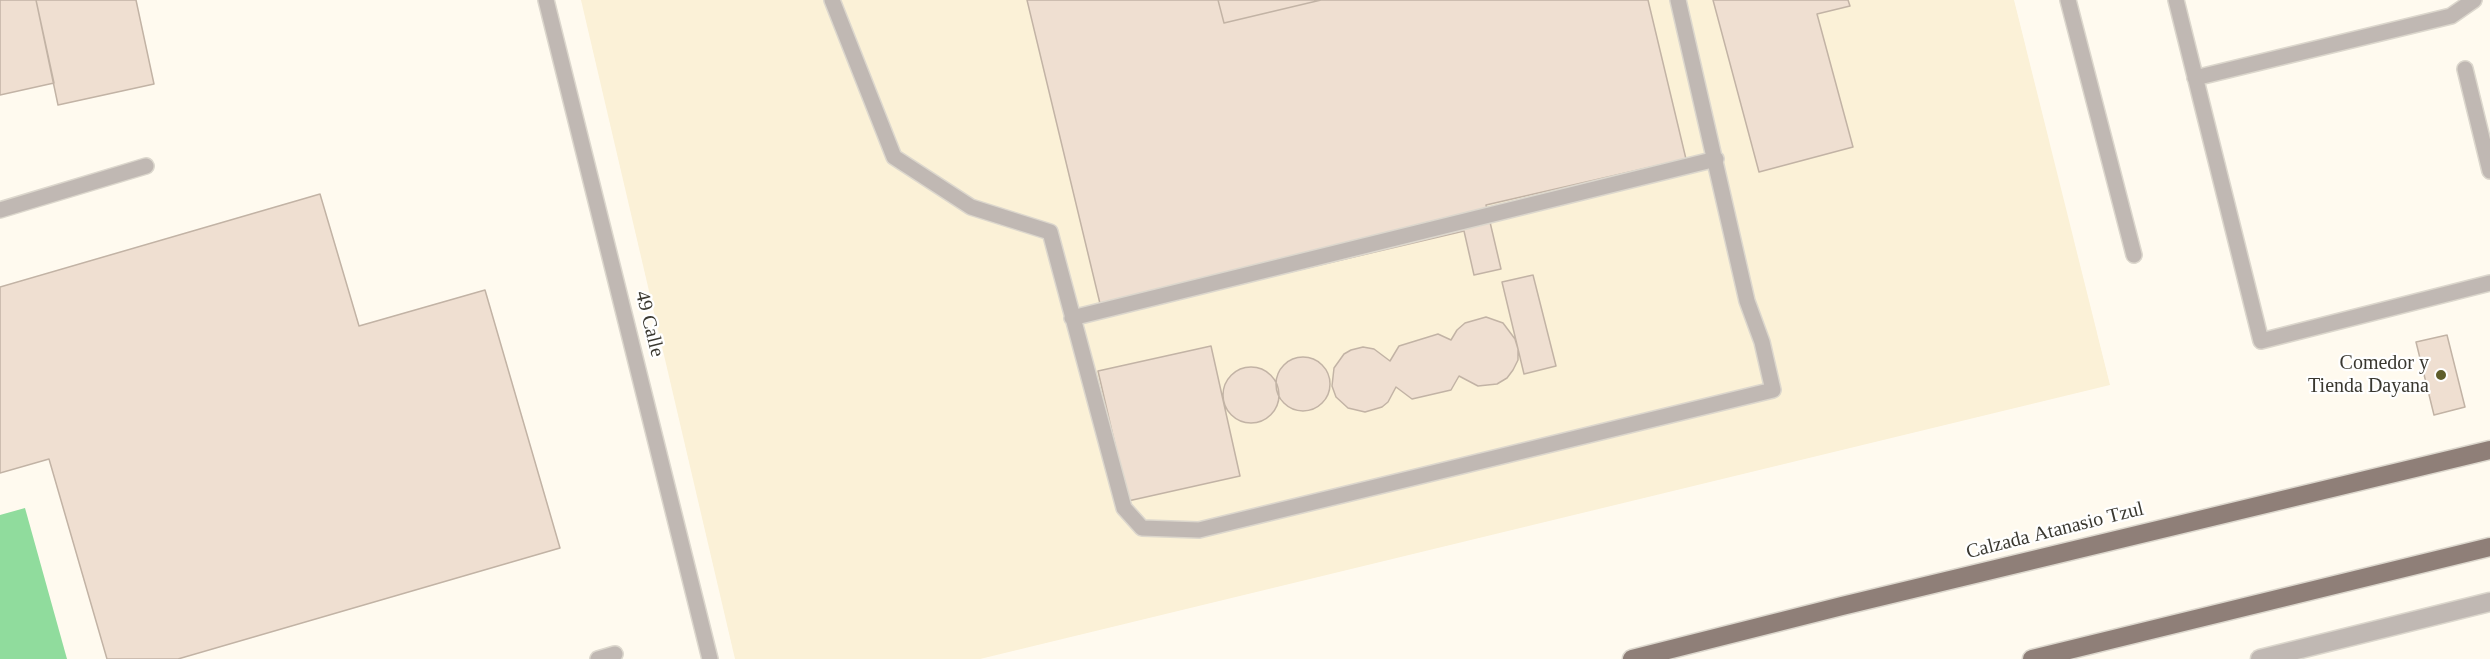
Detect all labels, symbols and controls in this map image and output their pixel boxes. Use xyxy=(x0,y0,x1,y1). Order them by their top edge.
street label: 49 Calle xyxy=(629,288,669,360)
place label: Comedor y Tienda Dayana xyxy=(2308,352,2429,399)
marker: Comedor y Tienda Dayana xyxy=(2434,368,2448,382)
street label: Calzada Atanasio Tzul xyxy=(1964,497,2146,565)

